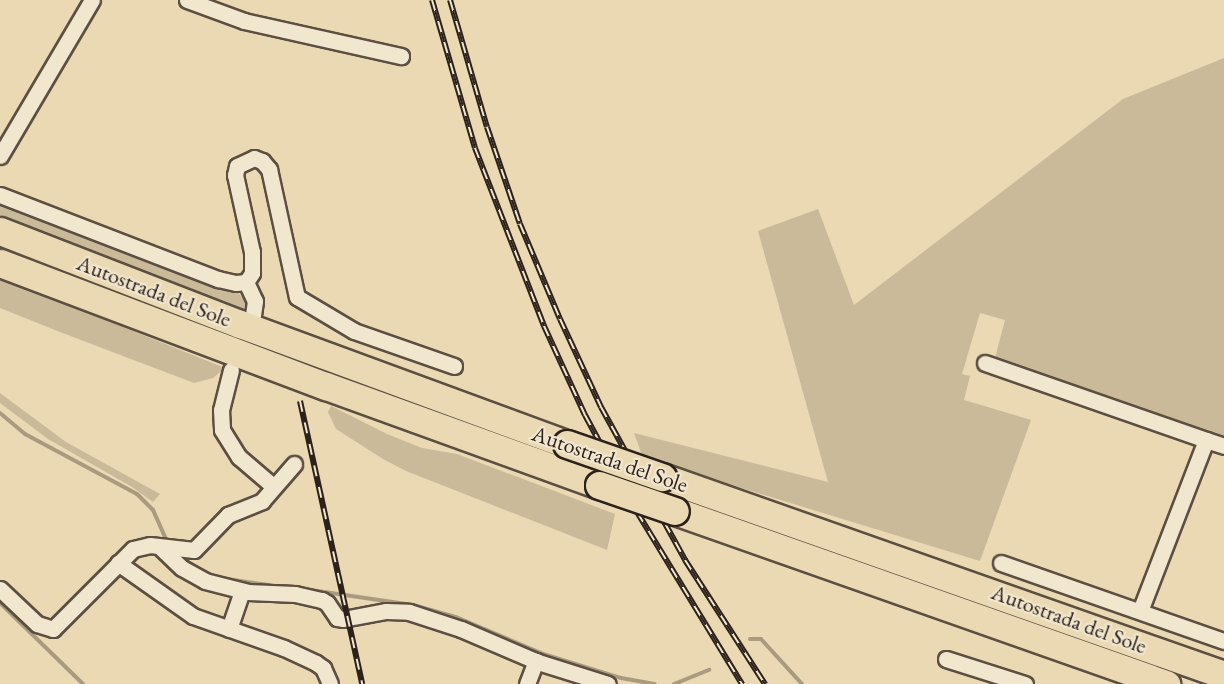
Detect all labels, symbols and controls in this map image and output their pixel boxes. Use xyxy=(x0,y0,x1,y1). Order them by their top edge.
street label: Autostrada del Sole xyxy=(73,249,235,333)
street label: Autostrada del Sole xyxy=(529,420,691,498)
street label: Autostrada del Sole xyxy=(988,579,1150,659)

